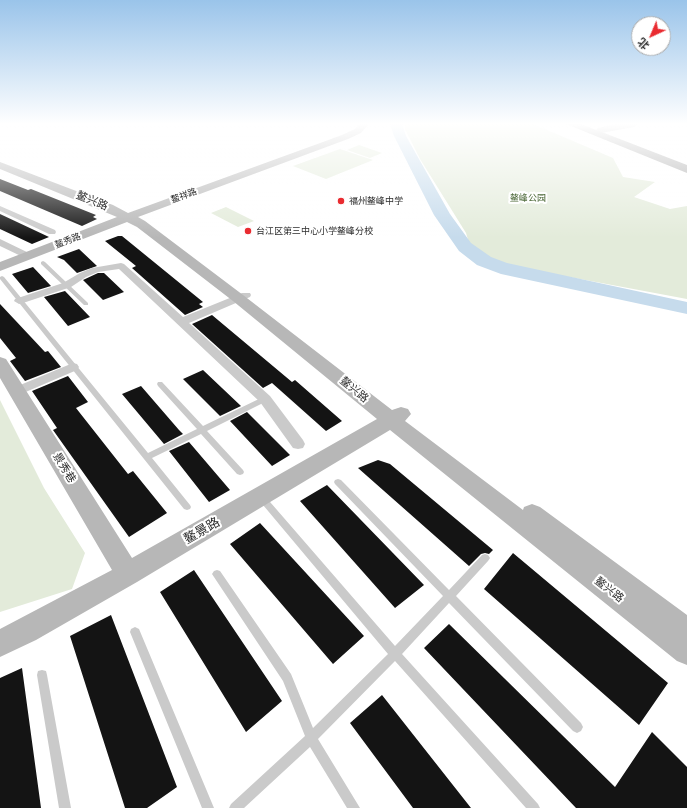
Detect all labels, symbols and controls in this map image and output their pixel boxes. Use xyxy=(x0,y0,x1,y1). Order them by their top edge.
north arrow xyxy=(631,16,671,56)
text: 北 xyxy=(634,35,652,53)
street label: 鳌祥路 xyxy=(169,186,199,206)
street label: 鳌兴路 xyxy=(74,189,110,213)
park label: 鳌峰公园 xyxy=(510,193,546,203)
marker: 福州鳌峰中学 xyxy=(336,196,346,206)
place label: 福州鳌峰中学 xyxy=(349,196,403,206)
marker: 台江区第三中心小学鳌峰分校 xyxy=(243,226,253,236)
place label: 台江区第三中心小学鳌峰分校 xyxy=(256,226,373,236)
street label: 鳌秀路 xyxy=(53,231,83,251)
street label: 鳌兴路 xyxy=(337,374,371,406)
street label: 景秀巷 xyxy=(50,450,78,486)
street label: 鳌景路 xyxy=(181,514,223,548)
street label: 鳌兴路 xyxy=(592,575,626,605)

